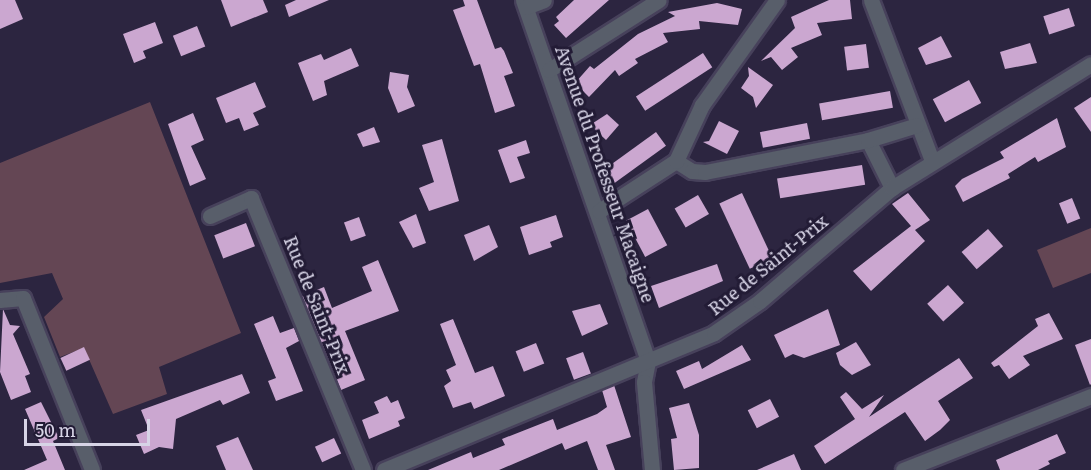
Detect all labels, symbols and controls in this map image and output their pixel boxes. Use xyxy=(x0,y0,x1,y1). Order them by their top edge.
street label: Avenue du Professeur Macaigne xyxy=(551,43,659,305)
street label: Rue de Saint-Prix xyxy=(704,210,832,320)
street label: Rue de Saint-Prix xyxy=(279,233,355,377)
scale bar xyxy=(27,407,153,445)
text: 50 m xyxy=(35,416,76,443)

